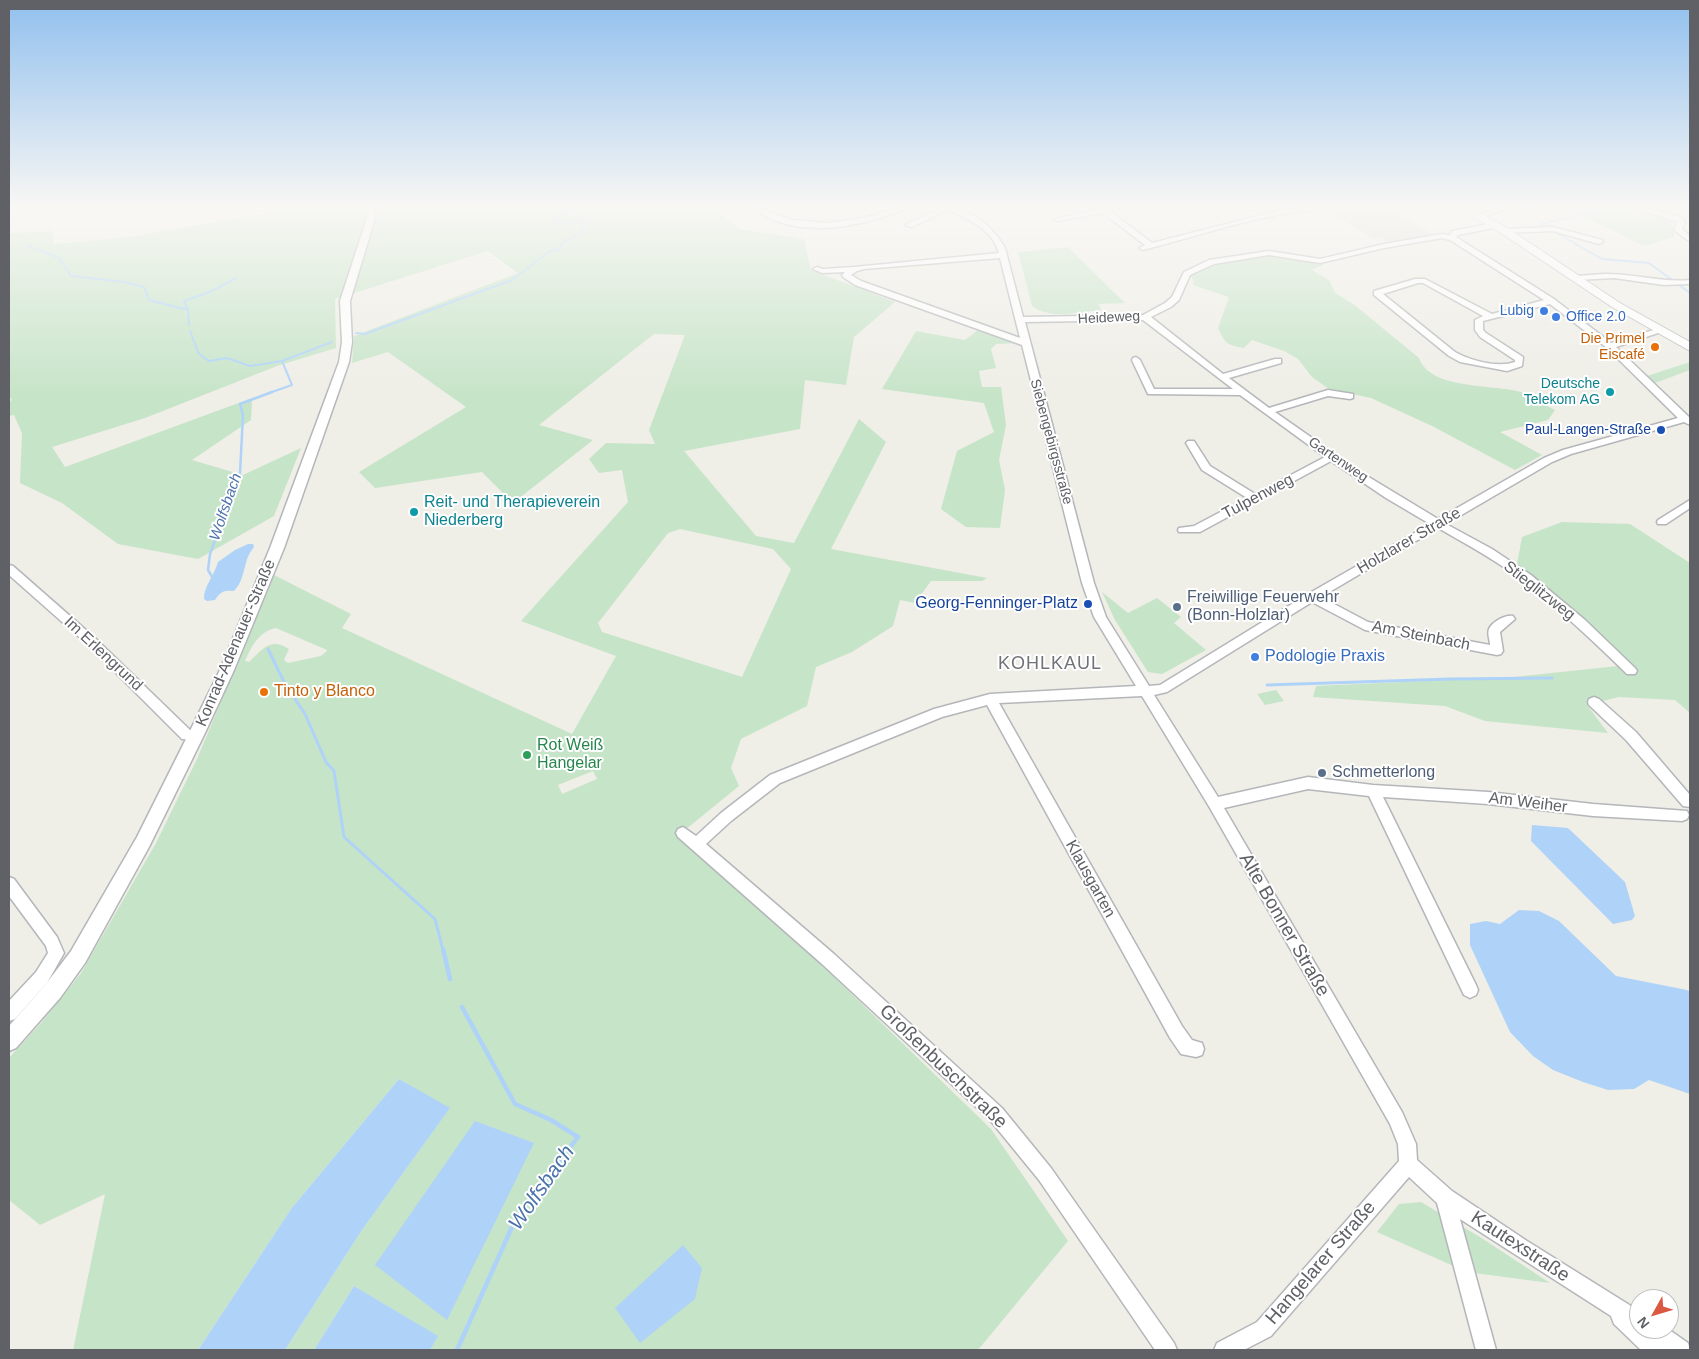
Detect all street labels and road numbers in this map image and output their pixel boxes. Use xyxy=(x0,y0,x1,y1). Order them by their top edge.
street label: Heideweg xyxy=(1077,308,1141,328)
street label: Siebengebirgsstraße xyxy=(1026,377,1076,507)
street label: Gartenweg xyxy=(1305,434,1371,486)
street label: Tulpenweg xyxy=(1219,470,1297,524)
street label: Holzlarer Straße xyxy=(1354,504,1464,578)
street label: Konrad-Adenauer-Straße xyxy=(192,557,280,729)
street label: Stieglitzweg xyxy=(1499,557,1579,625)
street label: Im Erlengrund xyxy=(60,613,146,695)
street label: Am Steinbach xyxy=(1370,617,1472,655)
street label: Am Weiher xyxy=(1488,789,1568,817)
street label: Klausgarten xyxy=(1061,837,1119,921)
street label: Alte Bonner Straße xyxy=(1234,849,1334,1001)
street label: Großenbuschstraße xyxy=(874,1000,1012,1134)
street label: Hangelarer Straße xyxy=(1261,1197,1381,1329)
street label: Kautexstraße xyxy=(1466,1207,1574,1287)

